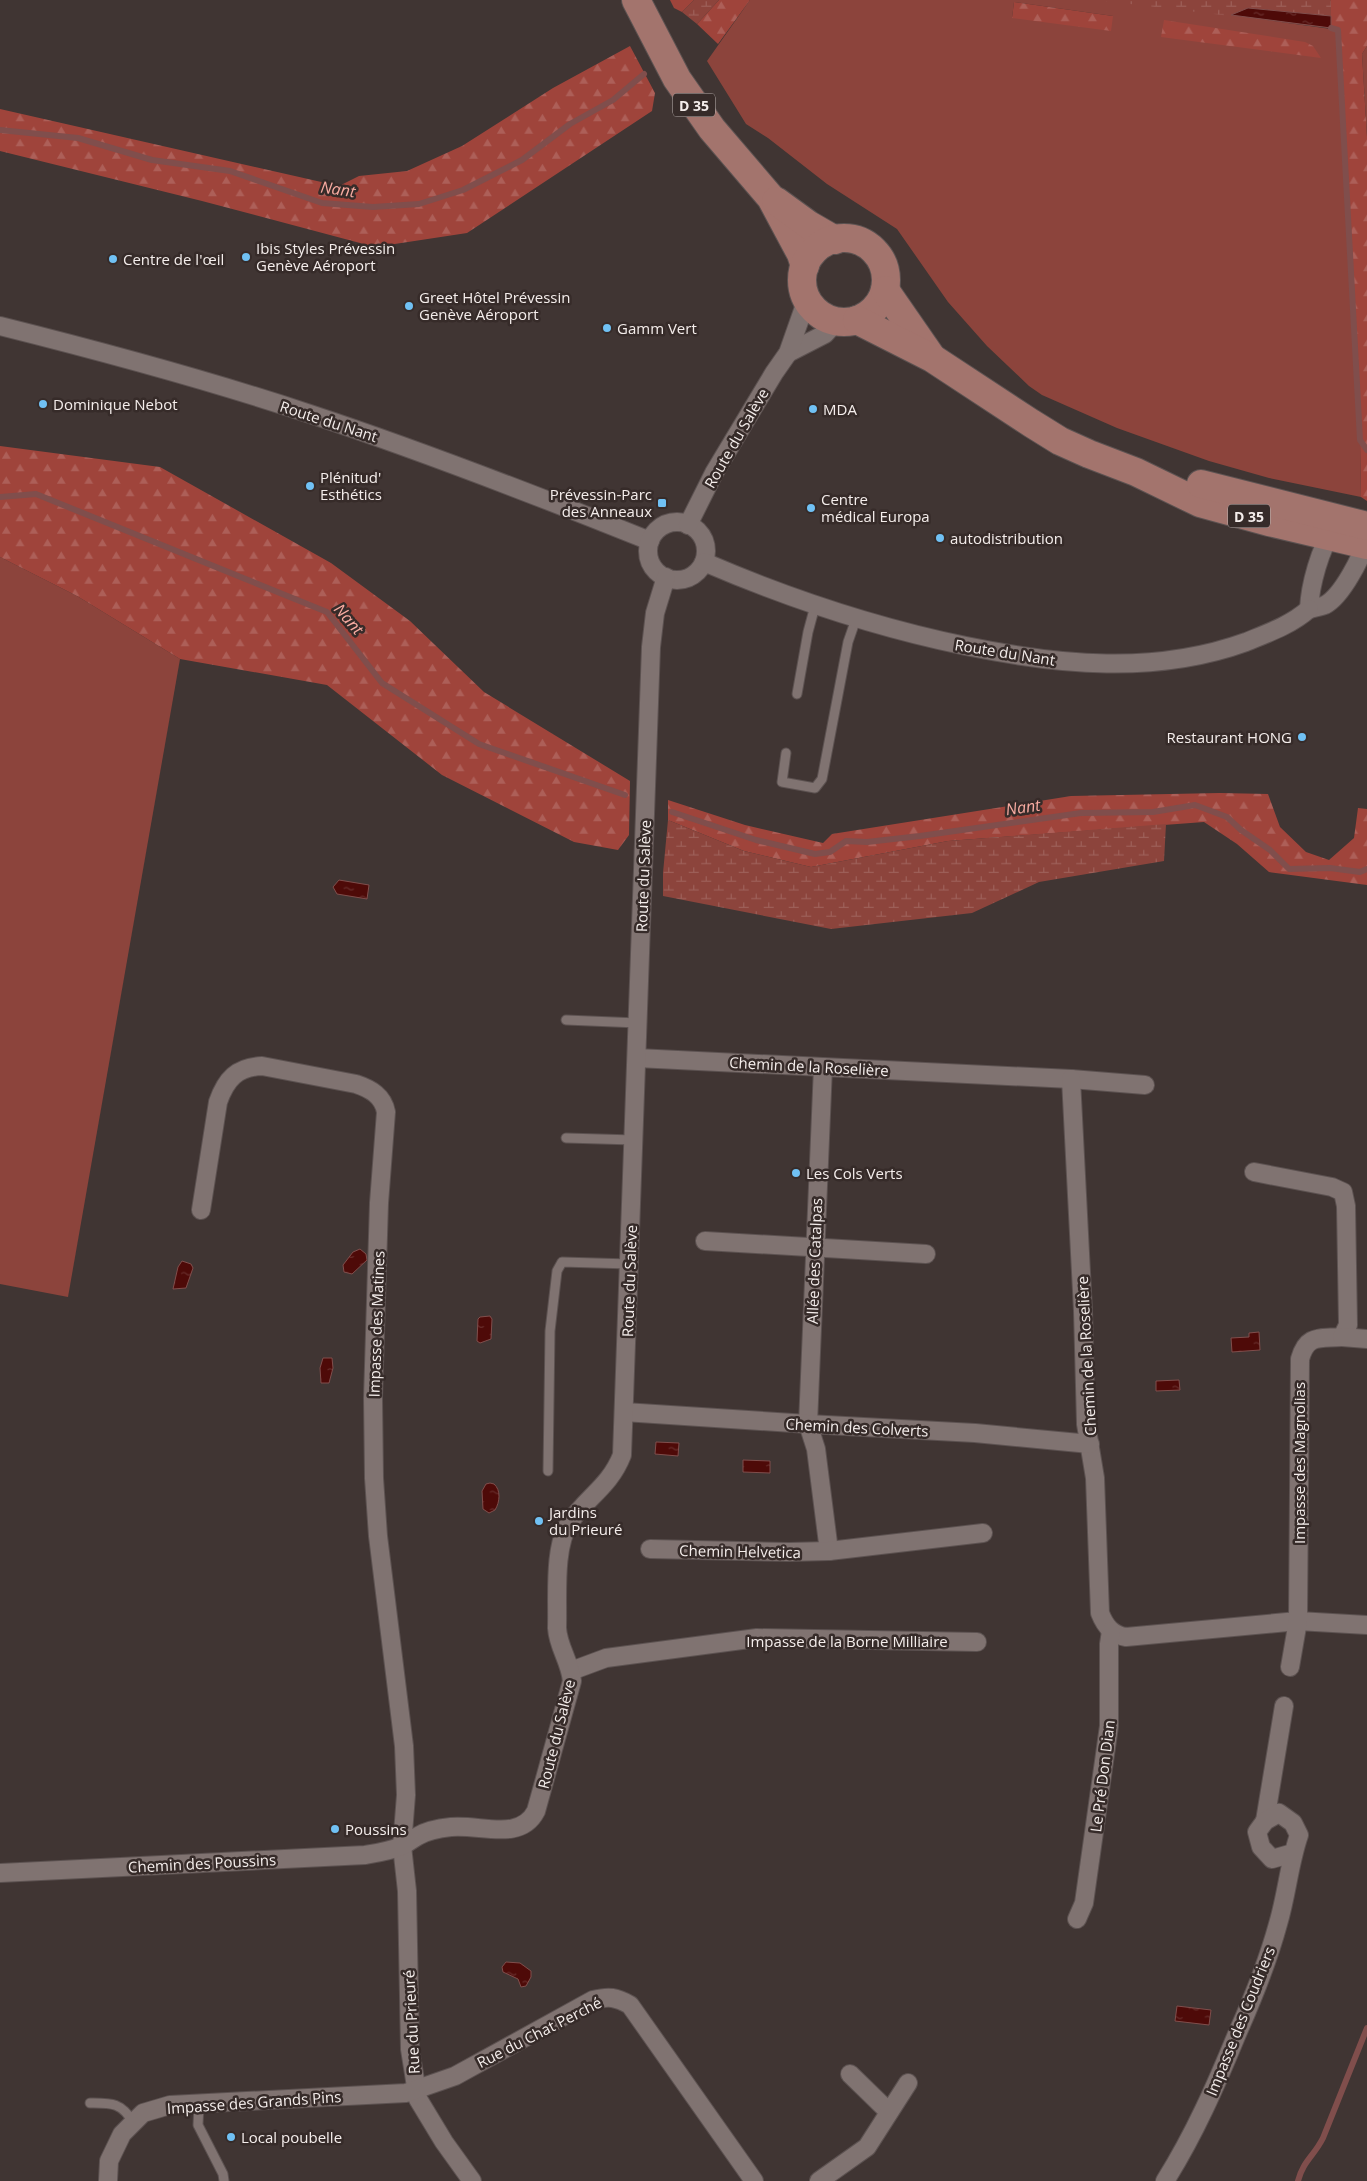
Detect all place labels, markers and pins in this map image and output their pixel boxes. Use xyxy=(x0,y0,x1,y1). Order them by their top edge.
place label: Ibis Styles Prévessin Genève Aéroport xyxy=(256,238,395,275)
place label: Centre de l'œil xyxy=(123,249,224,269)
marker: Ibis Styles Prévessin Genève Aéroport xyxy=(240,251,252,263)
marker: Centre de l'œil xyxy=(107,253,119,265)
place label: Greet Hôtel Prévessin Genève Aéroport xyxy=(419,287,570,324)
marker: Greet Hôtel Prévessin Genève Aéroport xyxy=(403,300,415,312)
place label: Gamm Vert xyxy=(617,318,697,338)
marker: Gamm Vert xyxy=(601,322,613,334)
place label: Dominique Nebot xyxy=(53,394,178,414)
marker: Dominique Nebot xyxy=(37,398,49,410)
place label: MDA xyxy=(823,399,857,419)
marker: MDA xyxy=(807,403,819,415)
place label: Plénitud' Esthétics xyxy=(320,467,382,504)
marker: Plénitud' Esthétics xyxy=(304,480,316,492)
place label: Prévessin-Parc des Anneaux xyxy=(550,484,652,521)
place label: Centre médical Europa xyxy=(821,489,930,526)
marker: Prévessin-Parc des Anneaux xyxy=(656,497,668,509)
marker: Centre médical Europa xyxy=(805,502,817,514)
place label: autodistribution xyxy=(950,528,1063,548)
marker: autodistribution xyxy=(934,532,946,544)
place label: Restaurant HONG xyxy=(1166,727,1292,747)
marker: Restaurant HONG xyxy=(1296,731,1308,743)
place label: Les Cols Verts xyxy=(806,1163,903,1183)
marker: Les Cols Verts xyxy=(790,1167,802,1179)
place label: Jardins du Prieuré xyxy=(547,1502,622,1539)
marker: Jardins du Prieuré xyxy=(533,1515,545,1527)
place label: Poussins xyxy=(345,1819,407,1839)
marker: Poussins xyxy=(329,1823,341,1835)
place label: Local poubelle xyxy=(241,2127,342,2147)
marker: Local poubelle xyxy=(225,2131,237,2143)

